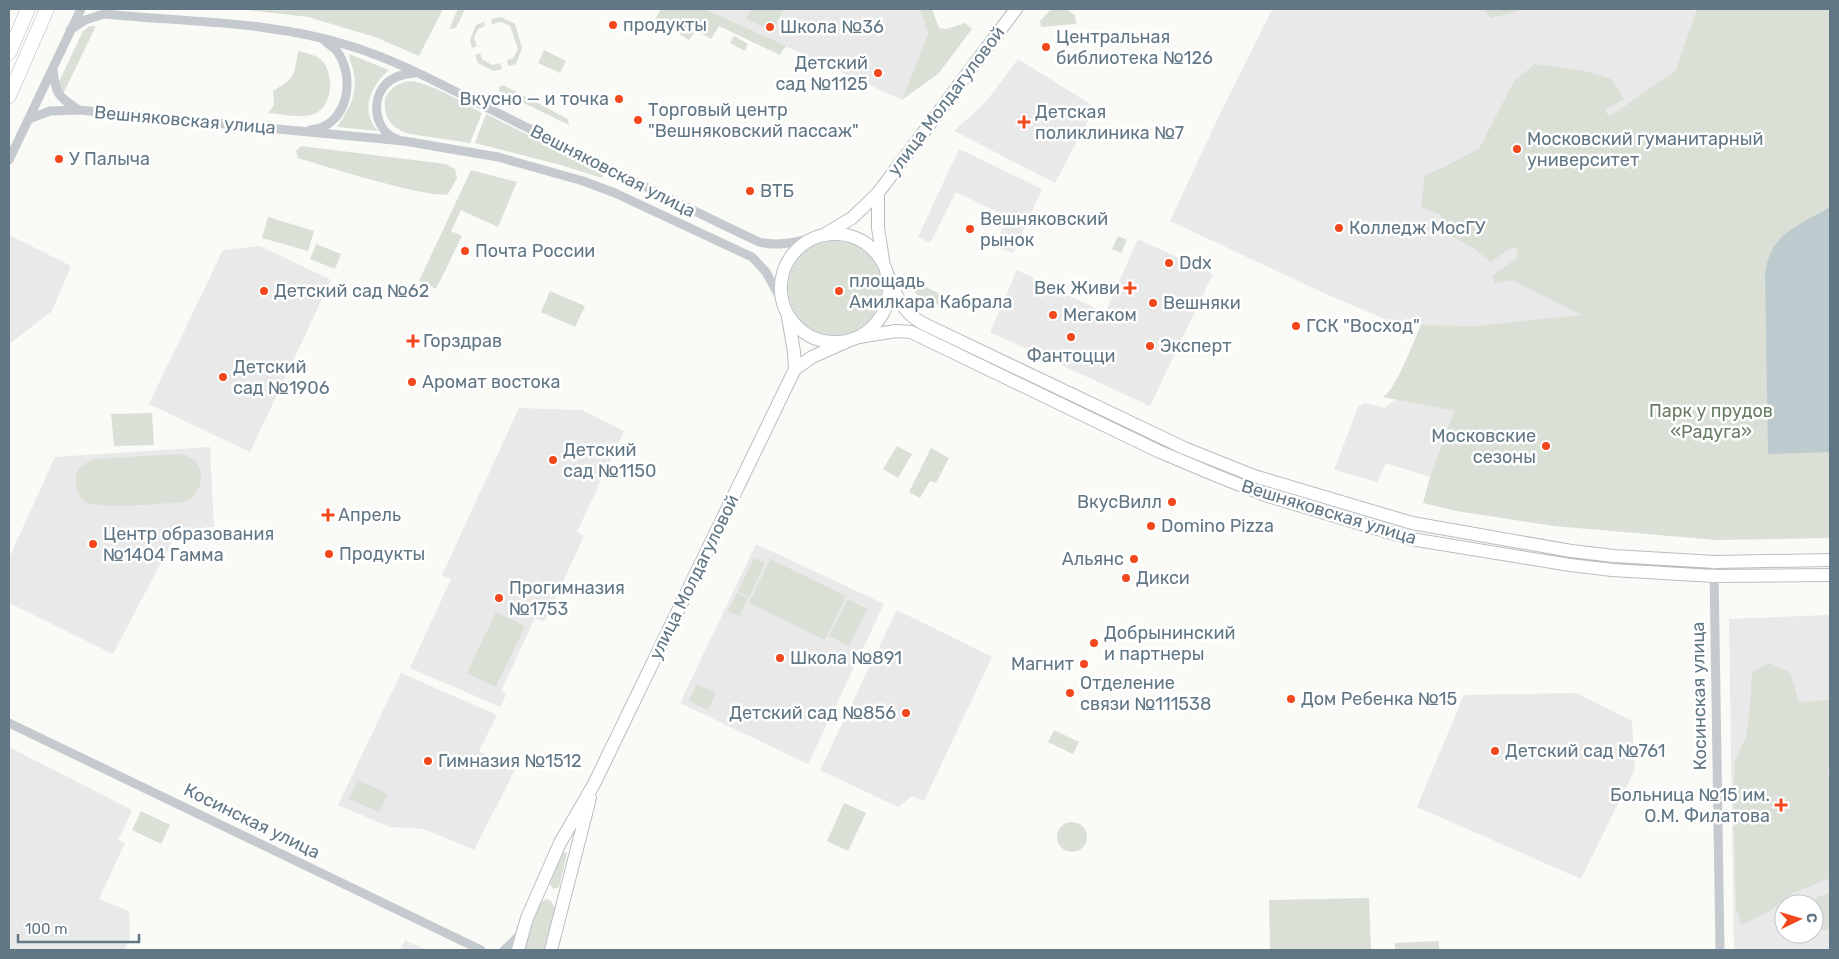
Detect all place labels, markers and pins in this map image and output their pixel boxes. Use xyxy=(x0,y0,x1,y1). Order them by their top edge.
place label: продукты xyxy=(623,14,707,36)
place label: Школа №36 xyxy=(780,16,884,38)
marker: продукты xyxy=(607,19,619,31)
marker: Школа №36 xyxy=(764,21,776,33)
place label: Центральная библиотека №126 xyxy=(1056,26,1213,69)
marker: Центральная библиотека №126 xyxy=(1040,41,1052,53)
place label: Детский сад №1125 xyxy=(775,52,868,95)
marker: Детский сад №1125 xyxy=(872,67,884,79)
place label: Вкусно — и точка xyxy=(460,88,609,110)
marker: Вкусно — и точка xyxy=(613,93,625,105)
place label: Торговый центр "Вешняковский пассаж" xyxy=(648,99,859,142)
place label: Детская поликлиника №7 xyxy=(1035,101,1184,144)
marker: Торговый центр "Вешняковский пассаж" xyxy=(632,114,644,126)
marker: Детская поликлиника №7 xyxy=(1017,115,1031,129)
place label: Московский гуманитарный университет xyxy=(1527,128,1763,171)
marker: Московский гуманитарный университет xyxy=(1511,143,1523,155)
place label: У Палыча xyxy=(69,148,150,170)
marker: У Палыча xyxy=(53,153,65,165)
place label: ВТБ xyxy=(760,180,794,202)
marker: ВТБ xyxy=(744,185,756,197)
place label: Вешняковский рынок xyxy=(980,208,1108,251)
place label: Колледж МосГУ xyxy=(1349,217,1486,239)
marker: Колледж МосГУ xyxy=(1333,222,1345,234)
marker: Вешняковский рынок xyxy=(964,223,976,235)
place label: Почта России xyxy=(475,240,595,262)
marker: Почта России xyxy=(459,245,471,257)
place label: Ddx xyxy=(1179,252,1212,274)
marker: Ddx xyxy=(1163,257,1175,269)
place label: площадь Амилкара Кабрала xyxy=(849,270,1012,313)
place label: Век Живи xyxy=(1034,277,1120,299)
place label: Детский сад №62 xyxy=(274,280,429,302)
marker: Век Живи xyxy=(1124,282,1136,294)
marker: Детский сад №62 xyxy=(258,285,270,297)
marker: площадь Амилкара Кабрала xyxy=(833,285,845,297)
place label: Вешняки xyxy=(1163,292,1241,314)
marker: Вешняки xyxy=(1147,297,1159,309)
place label: Мегаком xyxy=(1063,304,1137,326)
marker: Мегаком xyxy=(1047,309,1059,321)
place label: ГСК "Восход" xyxy=(1306,315,1420,337)
marker: ГСК "Восход" xyxy=(1290,320,1302,332)
place label: Горздрав xyxy=(423,330,502,352)
marker: Фантоцци xyxy=(1065,331,1077,343)
marker: Горздрав xyxy=(407,335,419,347)
place label: Эксперт xyxy=(1160,335,1231,357)
marker: Эксперт xyxy=(1144,340,1156,352)
place label: Фантоцци xyxy=(1026,345,1116,367)
place label: Детский сад №1906 xyxy=(233,356,330,399)
marker: Детский сад №1906 xyxy=(217,371,229,383)
place label: Аромат востока xyxy=(422,371,560,393)
marker: Аромат востока xyxy=(406,376,418,388)
place label: Московские сезоны xyxy=(1431,425,1536,468)
place label: Детский сад №1150 xyxy=(563,439,656,482)
marker: Московские сезоны xyxy=(1540,440,1552,452)
marker: Детский сад №1150 xyxy=(547,454,559,466)
place label: ВкусВилл xyxy=(1077,491,1162,513)
marker: ВкусВилл xyxy=(1166,496,1178,508)
place label: Апрель xyxy=(338,504,401,526)
marker: Апрель xyxy=(322,509,334,521)
place label: Domino Pizza xyxy=(1161,515,1274,537)
marker: Domino Pizza xyxy=(1145,520,1157,532)
place label: Центр образования №1404 Гамма xyxy=(103,523,274,566)
marker: Центр образования №1404 Гамма xyxy=(87,538,99,550)
place label: Продукты xyxy=(339,543,425,565)
marker: Продукты xyxy=(323,548,335,560)
place label: Альянс xyxy=(1062,548,1124,570)
marker: Альянс xyxy=(1128,553,1140,565)
place label: Дикси xyxy=(1136,567,1190,589)
marker: Дикси xyxy=(1120,572,1132,584)
place label: Прогимназия №1753 xyxy=(509,577,625,620)
marker: Прогимназия №1753 xyxy=(493,592,505,604)
place label: Добрынинский и партнеры xyxy=(1104,622,1235,665)
marker: Добрынинский и партнеры xyxy=(1088,637,1100,649)
place label: Школа №891 xyxy=(790,647,902,669)
marker: Школа №891 xyxy=(774,652,786,664)
place label: Магнит xyxy=(1011,653,1074,675)
marker: Магнит xyxy=(1078,658,1090,670)
place label: Отделение связи №111538 xyxy=(1080,672,1211,715)
marker: Отделение связи №111538 xyxy=(1064,687,1076,699)
place label: Дом Ребенка №15 xyxy=(1301,688,1457,710)
marker: Дом Ребенка №15 xyxy=(1285,693,1297,705)
place label: Детский сад №856 xyxy=(729,702,896,724)
marker: Детский сад №856 xyxy=(900,707,912,719)
place label: Детский сад №761 xyxy=(1505,740,1665,762)
marker: Детский сад №761 xyxy=(1489,745,1501,757)
place label: Гимназия №1512 xyxy=(438,750,582,772)
marker: Гимназия №1512 xyxy=(422,755,434,767)
place label: Больница №15 им. О.М. Филатова xyxy=(1610,784,1770,827)
marker: Больница №15 им. О.М. Филатова xyxy=(1774,798,1788,812)

